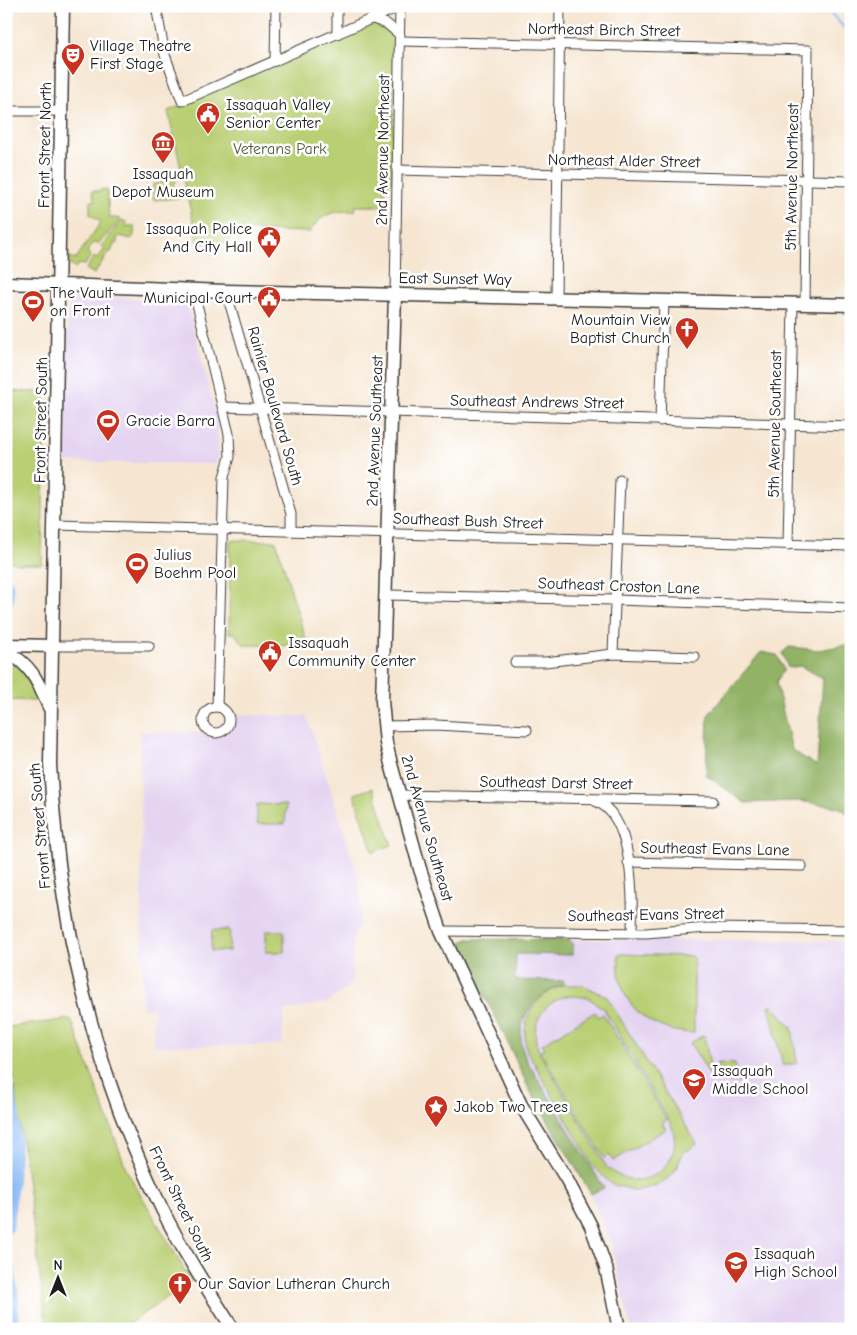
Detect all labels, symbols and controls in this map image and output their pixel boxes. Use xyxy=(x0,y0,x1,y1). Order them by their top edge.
street label: Northeast Birch Street xyxy=(528,20,681,40)
place label: Village Theatre First Stage xyxy=(90,37,191,73)
theatre icon: Village Theatre First Stage xyxy=(60,42,86,76)
street label: 2nd Avenue Northeast xyxy=(373,74,393,226)
street label: Front Street North xyxy=(35,82,55,208)
place label: Issaquah Valley Senior Center xyxy=(226,96,331,132)
public building icon: Issaquah Valley Senior Center xyxy=(195,101,221,135)
street label: 5th Avenue Northeast xyxy=(782,103,802,251)
museum icon: Issaquah Depot Museum xyxy=(150,130,176,164)
park label: Veterans Park xyxy=(233,140,327,158)
street label: Northeast Alder Street xyxy=(548,151,701,171)
place label: Issaquah Depot Museum xyxy=(112,165,214,201)
place label: Issaquah Police And City Hall xyxy=(146,220,252,256)
public building icon: Issaquah Police And City Hall xyxy=(256,225,282,259)
street label: East Sunset Way xyxy=(398,269,513,289)
place label: The Vault on Front xyxy=(50,284,113,320)
public building icon: Municipal Court xyxy=(256,285,282,319)
sports icon: The Vault on Front xyxy=(20,289,46,323)
place label: Municipal Court xyxy=(144,289,252,307)
place label: Mountain View Baptist Church xyxy=(570,311,670,347)
church icon: Mountain View Baptist Church xyxy=(674,316,700,350)
street label: Rainier Boulevard South xyxy=(244,324,306,488)
street label: 5th Avenue Southeast xyxy=(765,350,785,498)
street label: 2nd Avenue Southeast xyxy=(363,355,387,507)
street label: Front Street South xyxy=(31,357,51,483)
street label: Southeast Andrews Street xyxy=(450,391,624,413)
sports icon: Gracie Barra xyxy=(95,408,121,442)
place label: Gracie Barra xyxy=(126,412,215,430)
street label: Southeast Bush Street xyxy=(393,509,544,533)
place label: Julius Boehm Pool xyxy=(154,546,236,582)
sports icon: Julius Boehm Pool xyxy=(124,551,150,585)
street label: Southeast Croston Lane xyxy=(538,574,700,598)
place label: Issaquah Community Center xyxy=(288,634,416,670)
public building icon: Issaquah Community Center xyxy=(257,639,283,673)
street label: 2nd Avenue Southeast xyxy=(398,753,457,904)
street label: Front Street South xyxy=(26,762,54,890)
street label: Southeast Darst Street xyxy=(479,773,633,793)
street label: Southeast Evans Lane xyxy=(640,839,790,859)
street label: Southeast Evans Street xyxy=(568,905,725,925)
place label: Issaquah Middle School xyxy=(712,1062,808,1098)
school or university icon: Issaquah Middle School xyxy=(681,1067,707,1101)
place icon: Jakob Two Trees xyxy=(423,1094,449,1128)
place label: Jakob Two Trees xyxy=(454,1098,568,1116)
street label: Front Street South xyxy=(145,1143,217,1265)
place label: Issaquah High School xyxy=(754,1245,837,1281)
school or university icon: Issaquah High School xyxy=(723,1250,749,1284)
north arrow xyxy=(32,1252,82,1302)
text: N xyxy=(53,1257,63,1274)
church icon: Our Savior Lutheran Church xyxy=(167,1271,193,1305)
place label: Our Savior Lutheran Church xyxy=(198,1275,390,1293)

